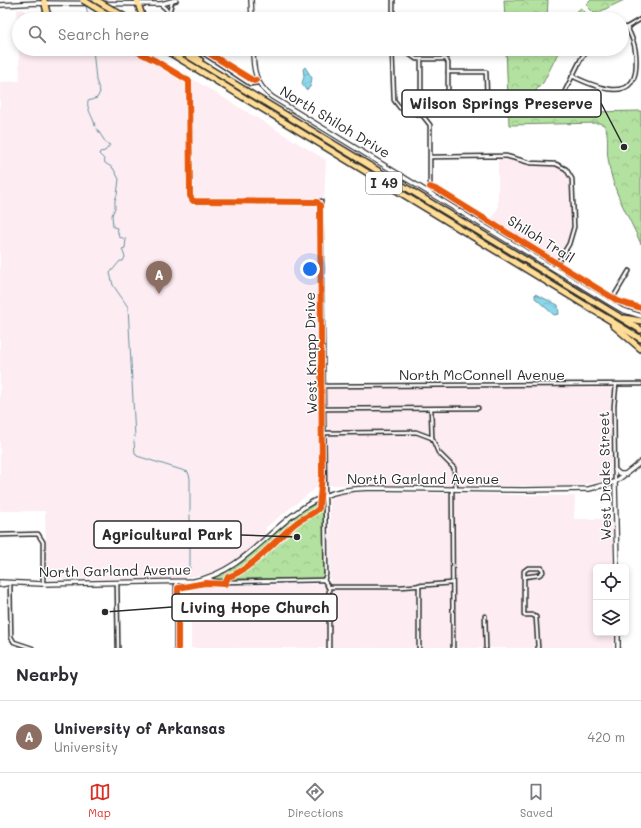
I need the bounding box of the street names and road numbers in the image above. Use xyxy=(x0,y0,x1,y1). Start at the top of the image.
street label: North Shiloh Drive xyxy=(277,81,394,162)
road number: I 49 xyxy=(366,172,402,194)
street label: Shiloh Trail xyxy=(504,210,578,267)
street label: West Knapp Drive xyxy=(300,292,321,414)
street label: North McConnell Avenue xyxy=(399,365,565,384)
street label: West Drake Street xyxy=(594,411,615,541)
street label: North Garland Avenue xyxy=(347,469,499,488)
street label: North Garland Avenue xyxy=(39,560,191,581)

